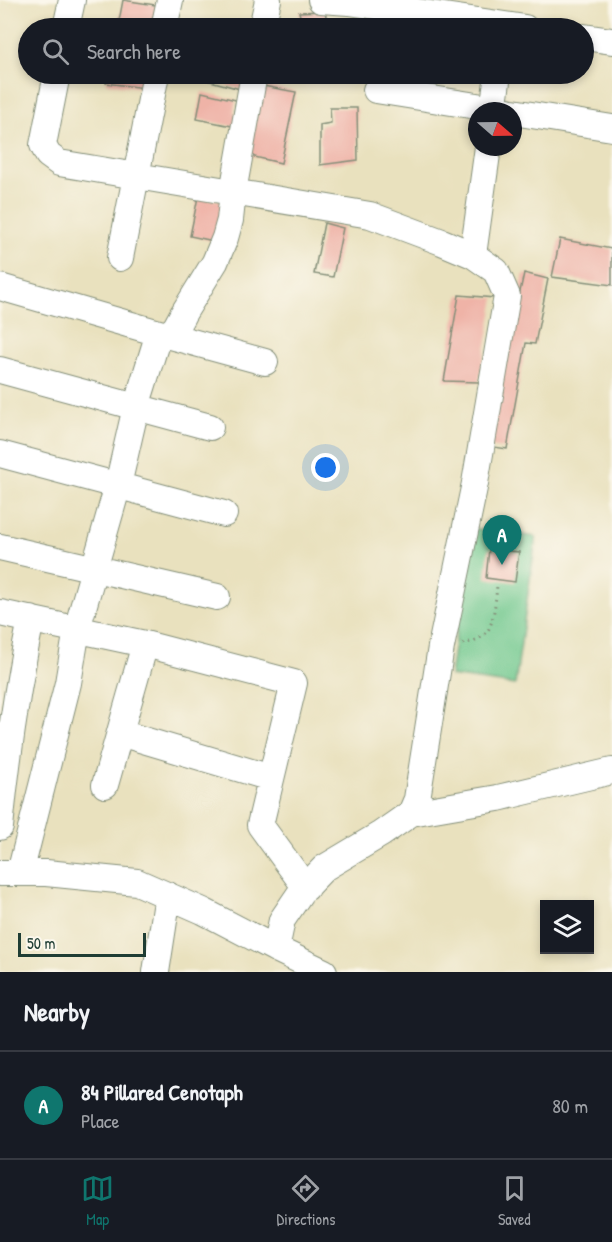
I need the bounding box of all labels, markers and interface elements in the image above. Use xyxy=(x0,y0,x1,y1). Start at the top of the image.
search box xyxy=(18,18,594,84)
icon: search xyxy=(39,35,72,68)
text: Search here xyxy=(87,36,181,66)
north arrow xyxy=(468,102,522,156)
your location xyxy=(311,453,340,482)
pin: A xyxy=(482,516,522,565)
map controls xyxy=(540,900,594,954)
button: layers xyxy=(540,900,594,954)
scale bar xyxy=(18,930,146,958)
text: 50 m xyxy=(27,932,56,954)
text: Nearby xyxy=(24,994,90,1029)
text: 84 Pillared Cenotaph xyxy=(81,1077,243,1107)
text: A xyxy=(39,1092,48,1119)
text: 80 m xyxy=(552,1092,588,1119)
text: Place xyxy=(81,1107,120,1134)
tab: Map xyxy=(81,1172,114,1230)
tab: Directions xyxy=(277,1172,335,1230)
tab: Saved xyxy=(498,1172,531,1230)

